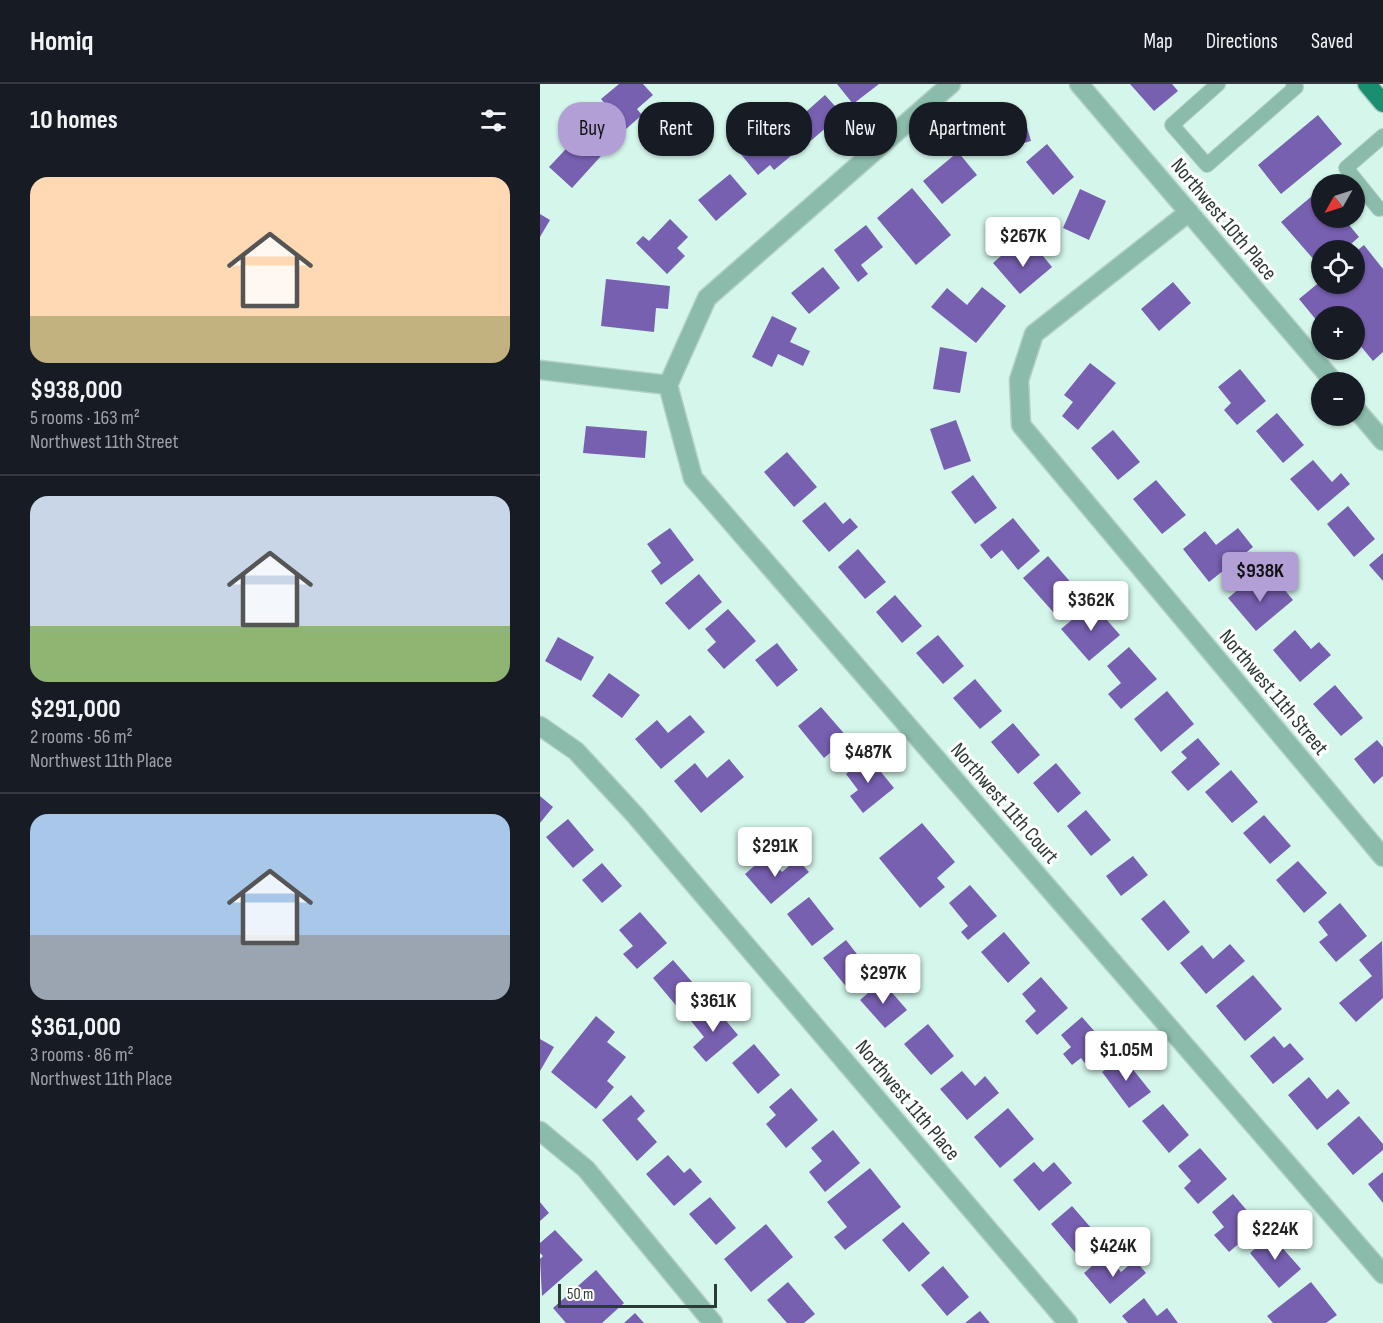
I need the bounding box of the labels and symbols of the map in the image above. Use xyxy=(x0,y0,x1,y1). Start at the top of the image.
street label: Northwest 10th Place xyxy=(1165,153,1282,285)
north arrow xyxy=(1311,174,1365,228)
pin: $267K xyxy=(981,217,1065,268)
pin: $938K xyxy=(1218,552,1302,603)
pin: $362K xyxy=(1049,581,1133,632)
street label: Northwest 11th Street xyxy=(1214,624,1333,760)
pin: $487K xyxy=(826,733,910,784)
street label: Northwest 11th Court xyxy=(945,738,1064,869)
pin: $291K xyxy=(733,827,817,878)
pin: $297K xyxy=(841,954,925,1005)
pin: $361K xyxy=(671,982,755,1033)
pin: $1.05M xyxy=(1077,1031,1175,1082)
street label: Northwest 11th Place xyxy=(850,1035,965,1166)
pin: $224K xyxy=(1233,1210,1317,1261)
pin: $424K xyxy=(1071,1227,1155,1278)
scale bar xyxy=(558,1281,717,1308)

